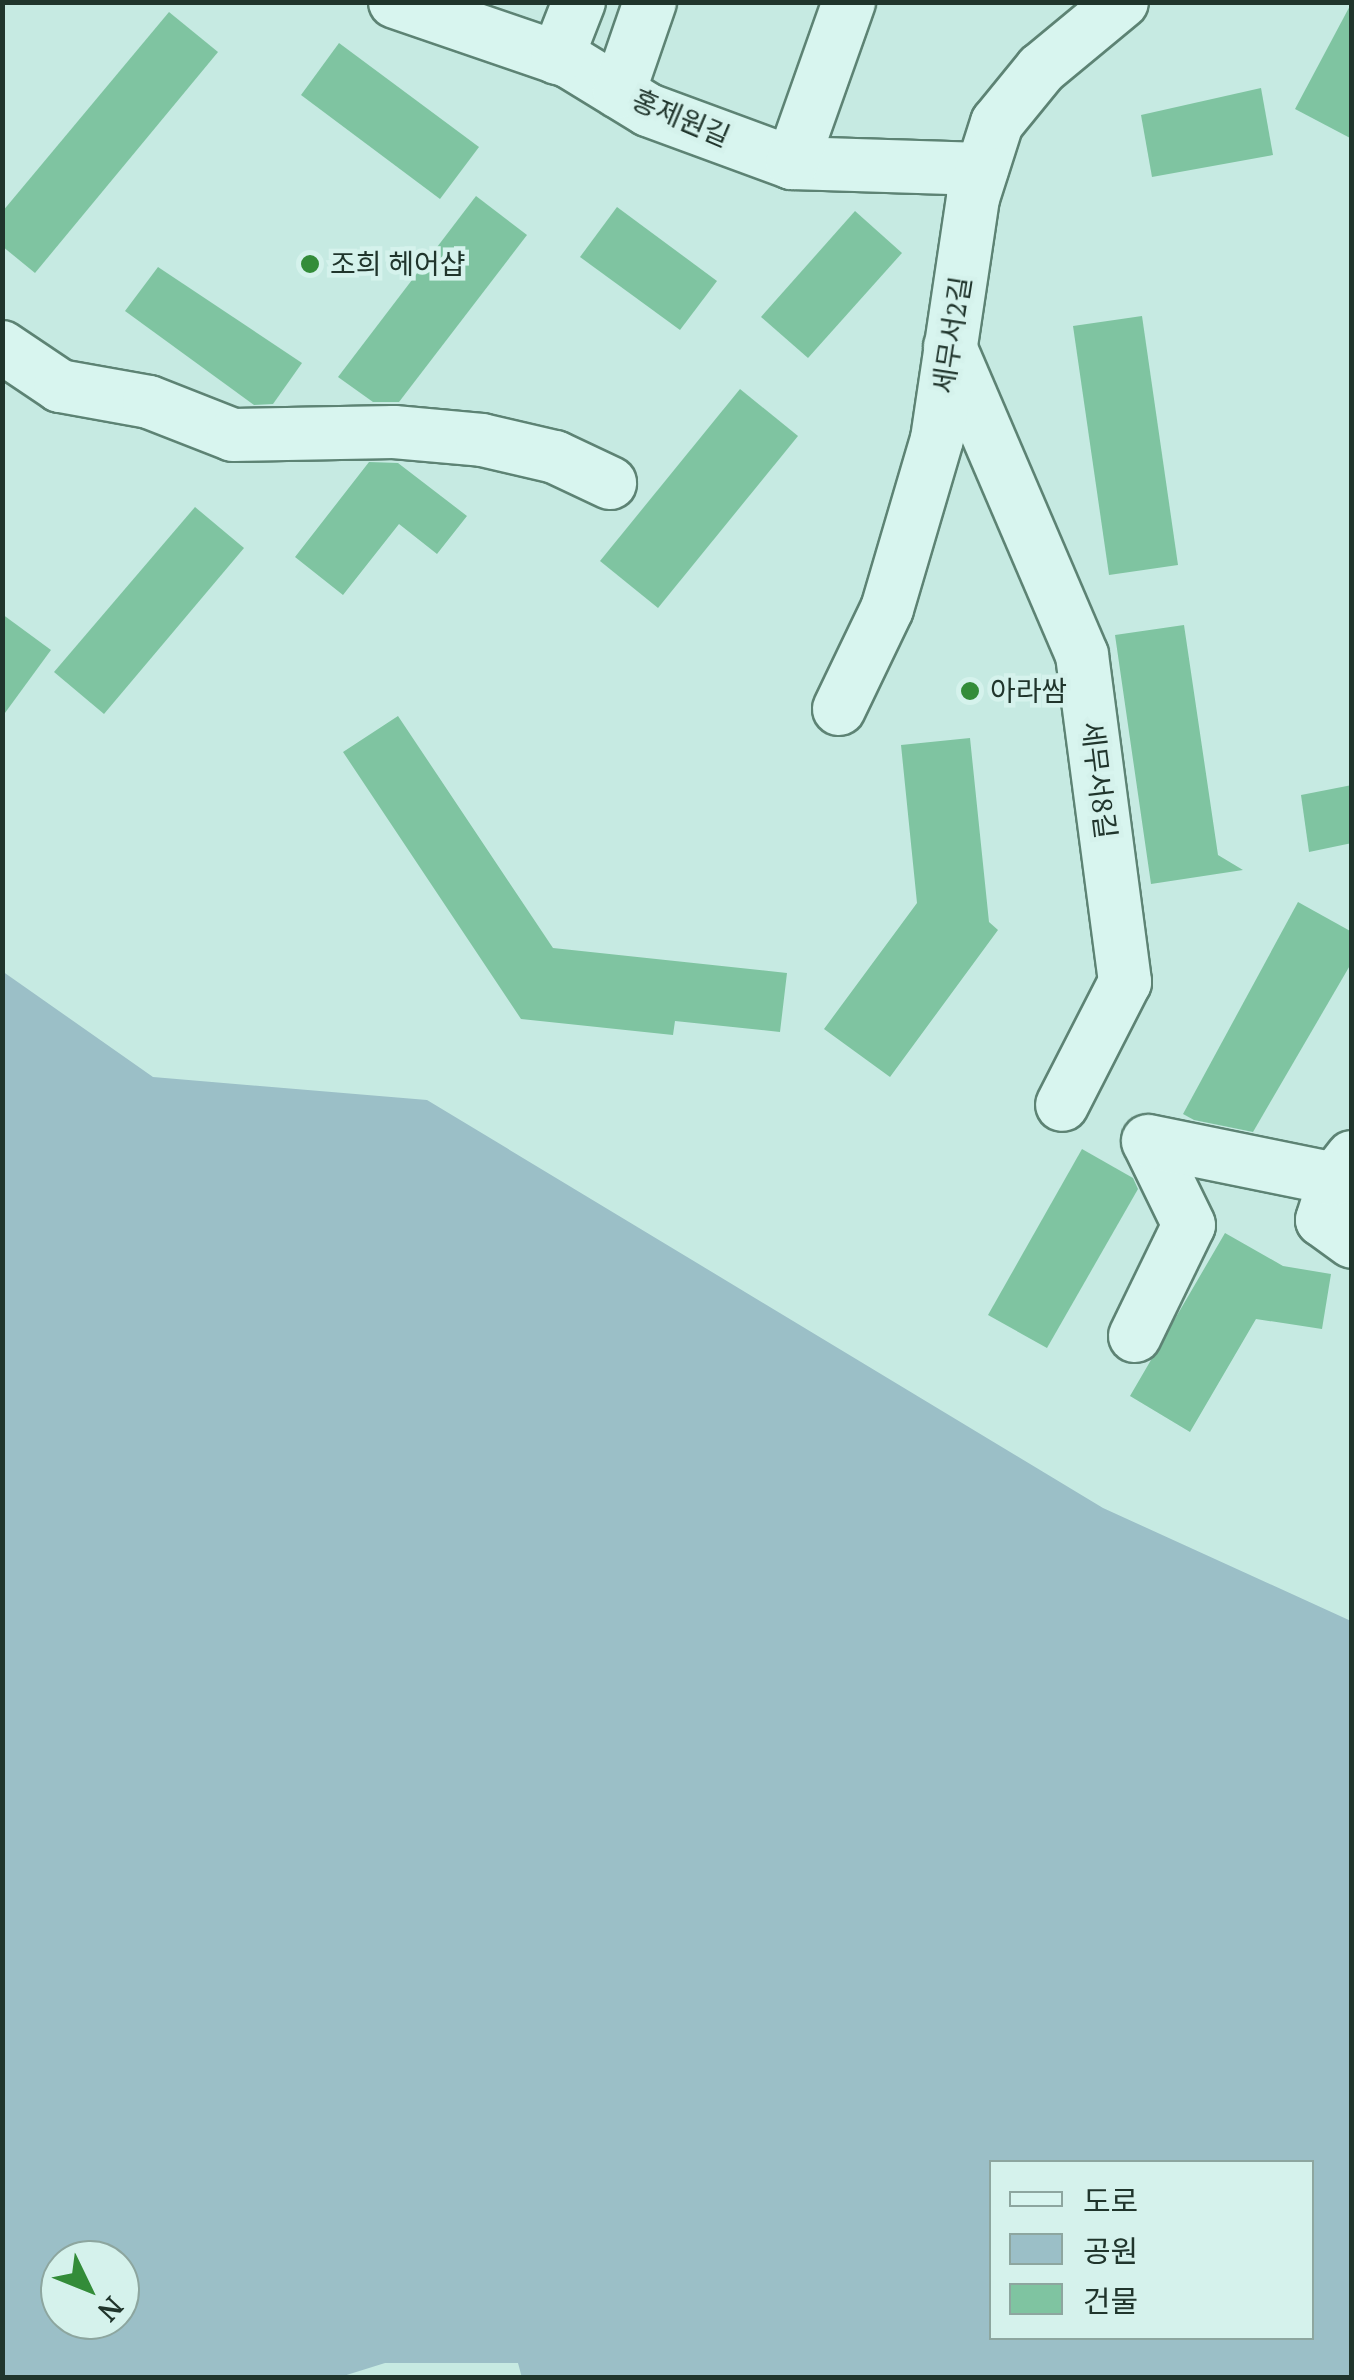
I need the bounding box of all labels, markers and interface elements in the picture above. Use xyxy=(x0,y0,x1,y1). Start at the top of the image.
street label: 홍제원길 xyxy=(627,82,735,154)
place label: 조희 헤어샵 xyxy=(330,247,466,281)
marker: 조희 헤어샵 xyxy=(299,253,321,275)
street label: 세무서2길 xyxy=(926,274,978,396)
place label: 아라쌈 xyxy=(990,674,1067,708)
marker: 아라쌈 xyxy=(959,680,981,702)
street label: 세무서8길 xyxy=(1075,719,1123,841)
legend xyxy=(989,2160,1314,2340)
text: 도로 xyxy=(1083,2181,1138,2221)
text: 공원 xyxy=(1083,2231,1138,2271)
north arrow xyxy=(40,2240,140,2340)
text: 건물 xyxy=(1083,2281,1138,2321)
text: N xyxy=(90,2289,132,2330)

